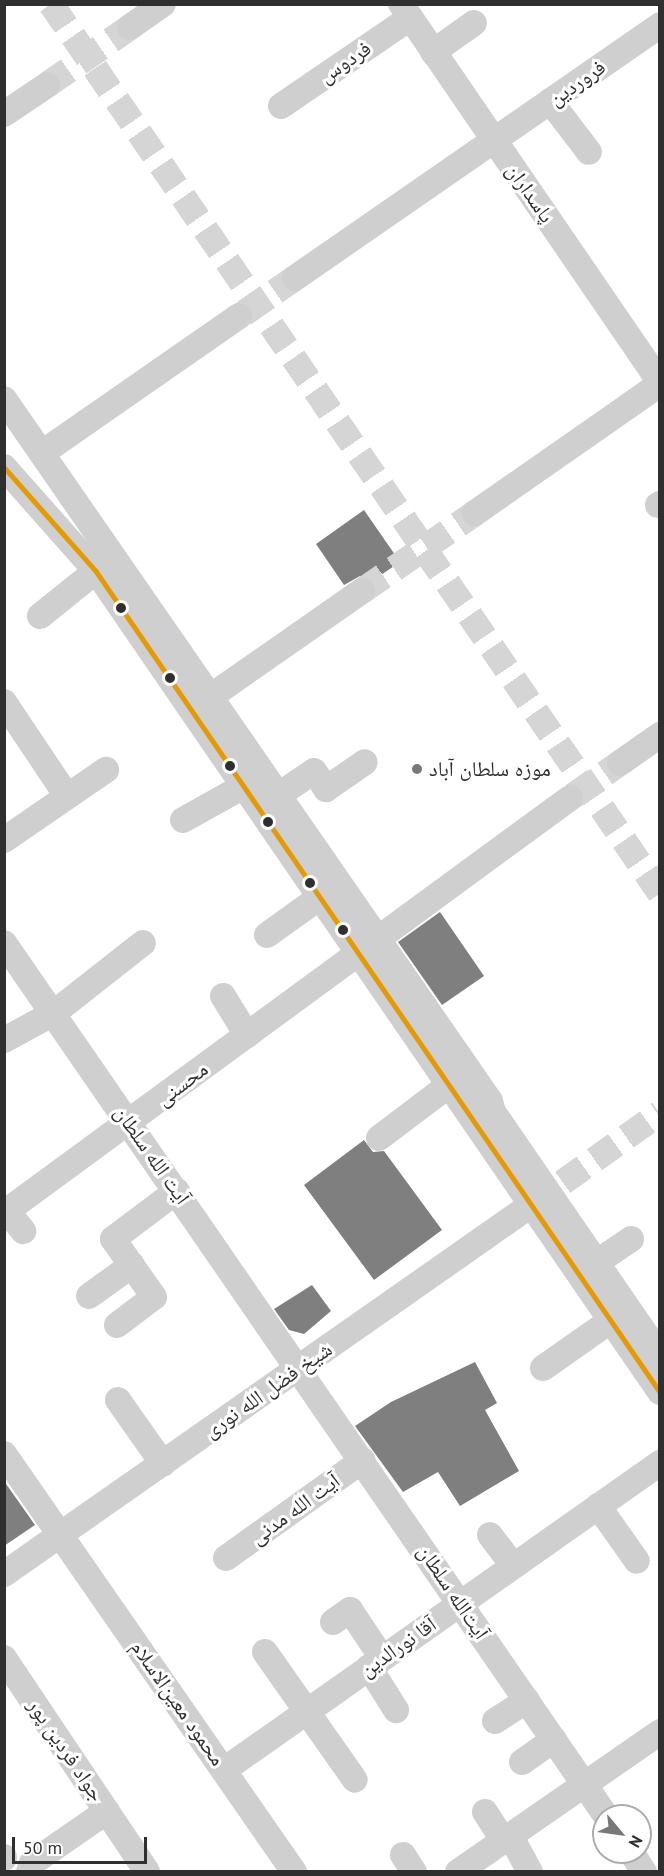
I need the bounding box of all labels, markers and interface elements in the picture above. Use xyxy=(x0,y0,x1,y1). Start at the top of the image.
street label: فردوس xyxy=(314,36,376,88)
street label: فروردین xyxy=(544,54,610,112)
street label: پاسداران xyxy=(501,158,559,228)
unlabelled marker xyxy=(115,602,127,614)
unlabelled marker xyxy=(164,672,176,684)
place label: موزه سلطان آباد xyxy=(429,756,551,782)
unlabelled marker xyxy=(224,760,236,772)
marker: موزه سلطان آباد xyxy=(410,762,424,776)
unlabelled marker xyxy=(262,816,274,828)
unlabelled marker xyxy=(304,877,316,889)
unlabelled marker xyxy=(337,924,349,936)
street label: محسنی xyxy=(151,1056,213,1112)
street label: آیت الله سلطان xyxy=(109,1101,195,1209)
street label: شیخ فضل الله نوری xyxy=(199,1337,337,1443)
street label: آیت الله مدنی xyxy=(245,1468,345,1550)
street label: آیت‌الله سلطان xyxy=(412,1540,494,1644)
street label: آقا نورالدین xyxy=(355,1612,441,1682)
street label: محمود معین‌الاسلام xyxy=(125,1635,231,1771)
street label: جواد فردین پور xyxy=(22,1694,110,1806)
north arrow xyxy=(592,1804,652,1864)
scale bar xyxy=(15,1825,150,1863)
text: N xyxy=(625,1832,647,1851)
text: 50 m xyxy=(23,1836,62,1859)

